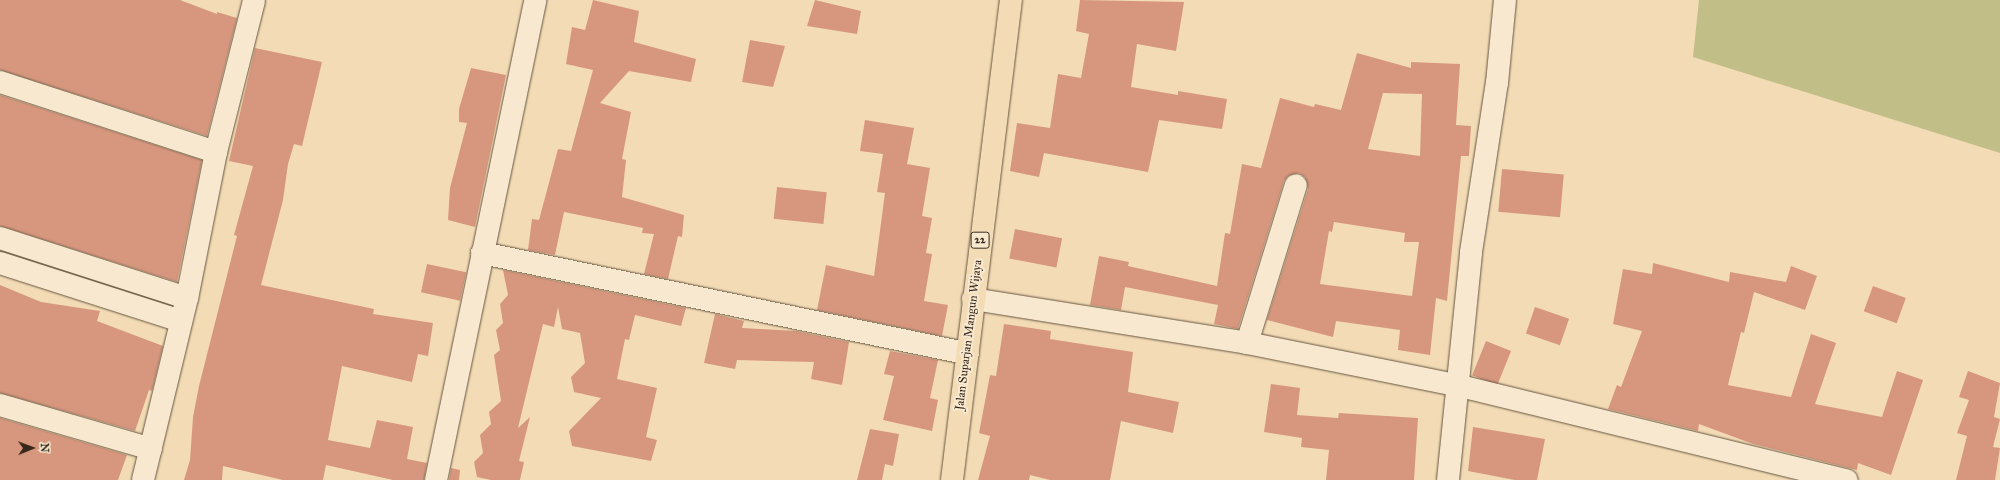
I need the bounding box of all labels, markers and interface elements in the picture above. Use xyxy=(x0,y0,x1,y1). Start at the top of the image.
road number: 22 xyxy=(970,231,990,249)
street label: Jalan Suparjan Mangun Wijaya xyxy=(953,259,985,411)
north arrow xyxy=(12,428,52,468)
text: N xyxy=(38,443,51,453)

